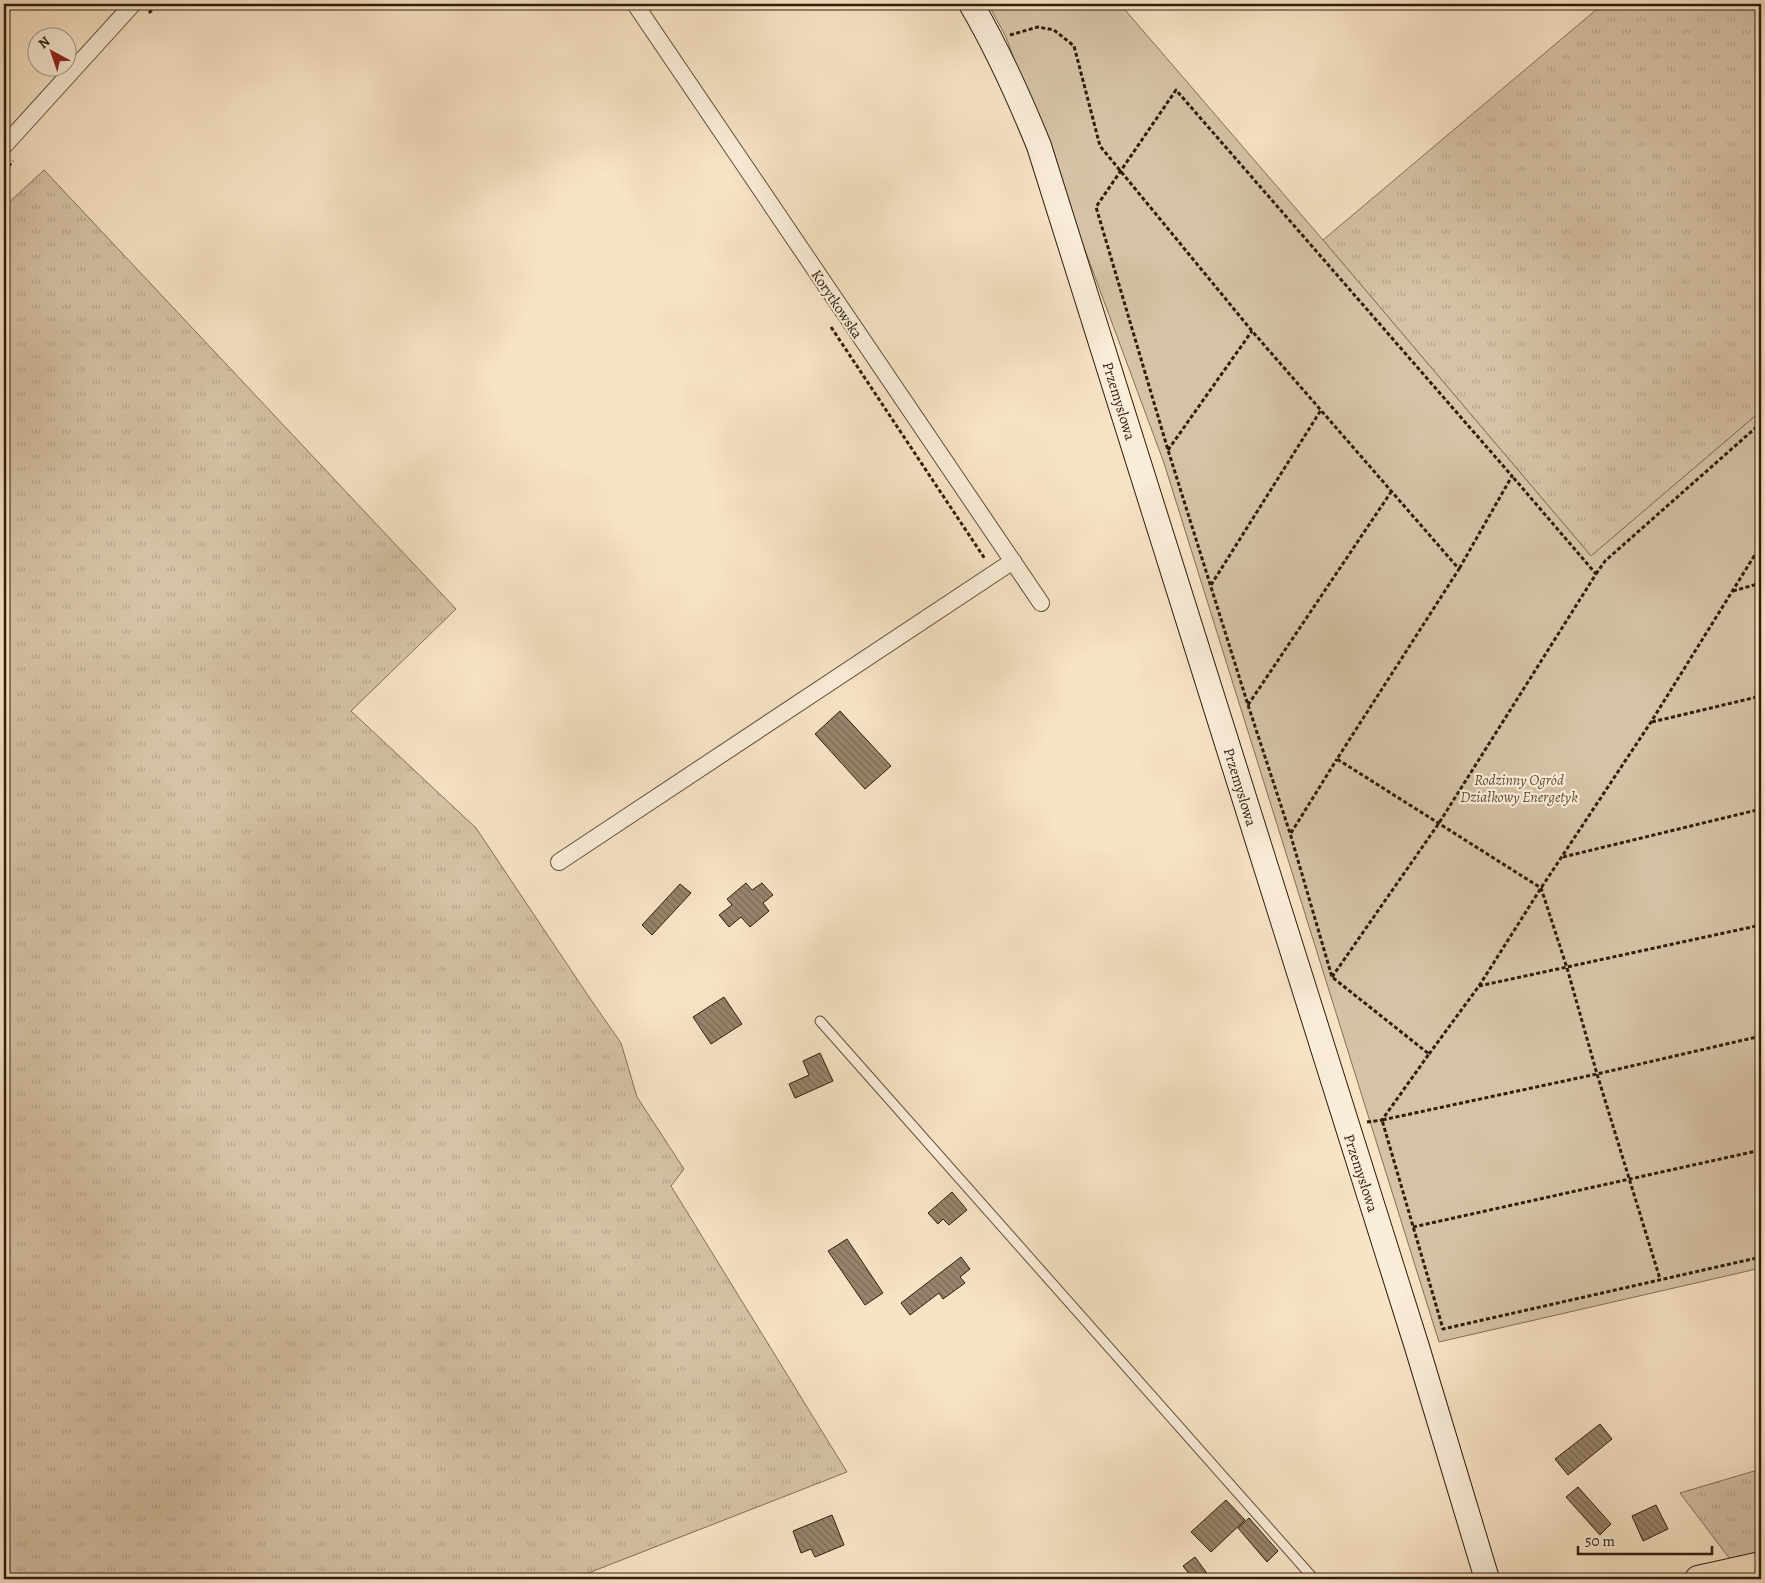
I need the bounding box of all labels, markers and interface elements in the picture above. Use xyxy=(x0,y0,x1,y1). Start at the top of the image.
north arrow xyxy=(28,28,78,78)
text: N xyxy=(34,32,54,53)
street label: Korytkowska xyxy=(807,266,867,342)
street label: Przemysłowa xyxy=(1098,359,1140,443)
street label: Przemysłowa xyxy=(1219,745,1261,829)
park label: Rodzinny Ogród Działkowy Energetyk xyxy=(1460,770,1578,807)
street label: Przemysłowa xyxy=(1339,1131,1383,1215)
scale bar xyxy=(1578,1523,1711,1555)
text: 50 m xyxy=(1585,1531,1615,1551)

